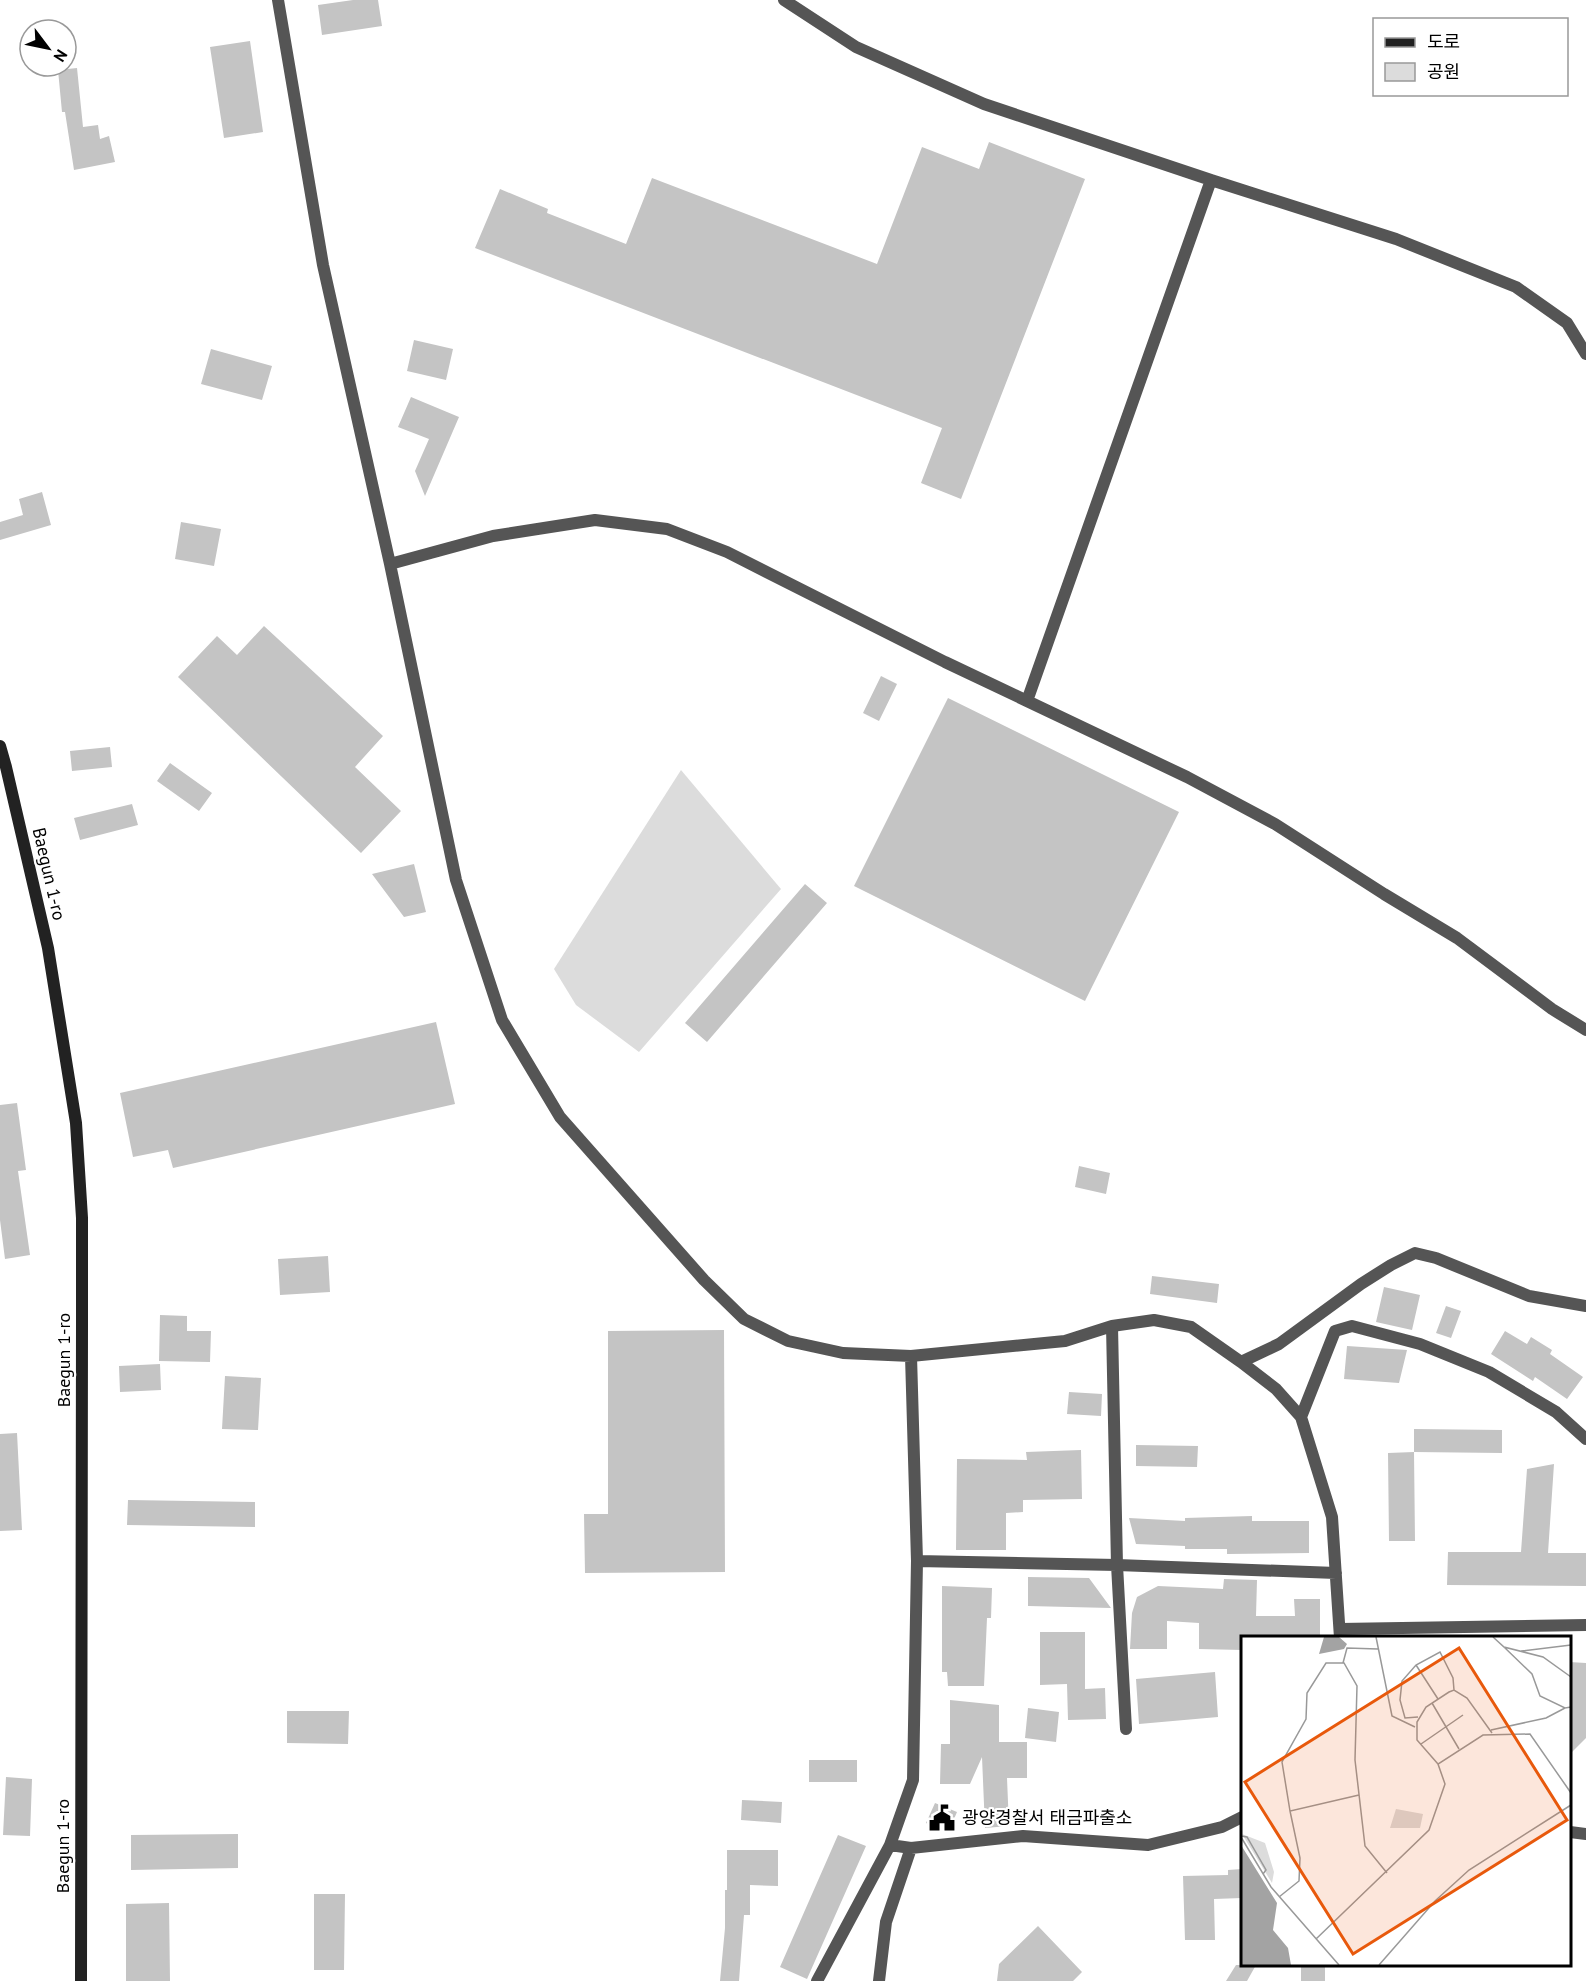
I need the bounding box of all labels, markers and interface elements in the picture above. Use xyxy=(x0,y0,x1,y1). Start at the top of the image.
north arrow xyxy=(18,18,78,78)
legend xyxy=(1373,18,1568,96)
text: 도로 xyxy=(1427,30,1460,53)
text: N xyxy=(49,46,72,66)
text: 공원 xyxy=(1427,60,1460,83)
street label: Baegun 1-ro xyxy=(28,825,71,922)
street label: Baegun 1-ro xyxy=(52,1313,75,1407)
inset map xyxy=(1241,1636,1571,1966)
street label: Baegun 1-ro xyxy=(51,1799,74,1893)
public building icon: 광양경찰서 태금파출소 xyxy=(927,1803,957,1833)
place label: 광양경찰서 태금파출소 xyxy=(962,1806,1132,1829)

